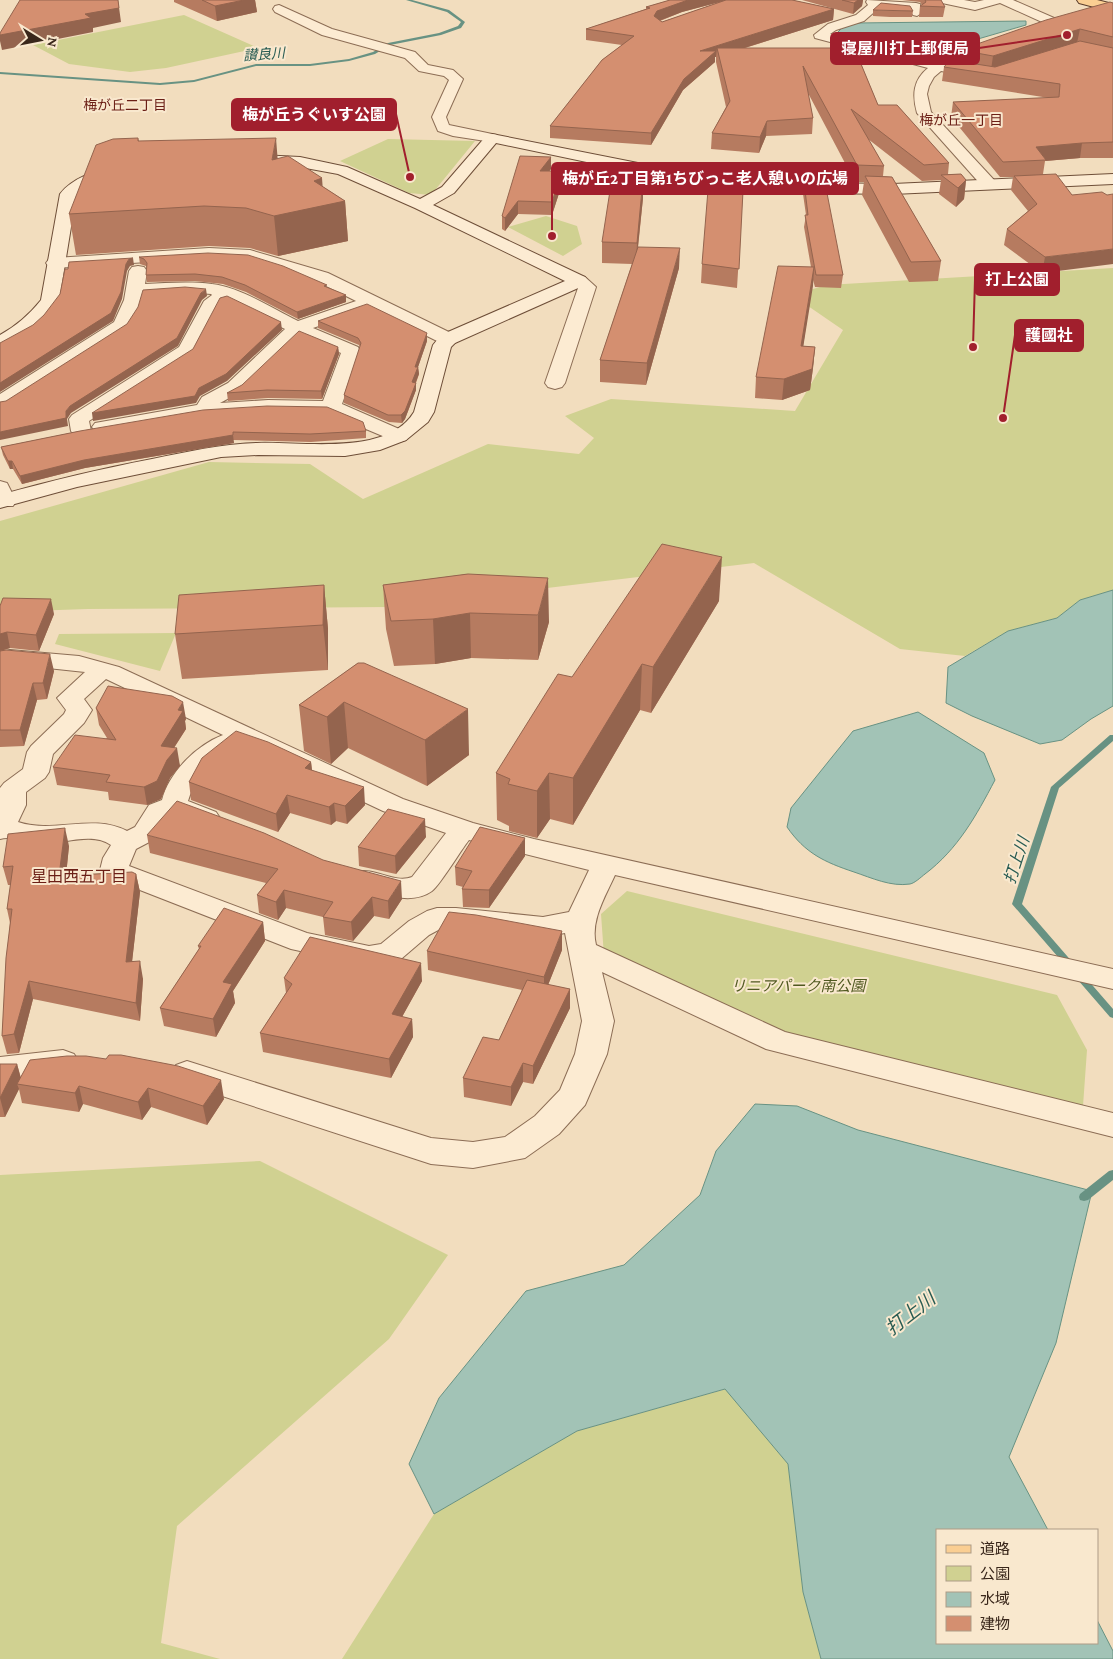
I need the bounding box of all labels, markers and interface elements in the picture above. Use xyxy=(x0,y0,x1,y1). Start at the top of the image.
north arrow xyxy=(15,15,65,65)
callout: 寝屋川打上郵便局 xyxy=(831,33,979,64)
text: N xyxy=(44,36,62,49)
text: 寝屋川打上郵便局 xyxy=(841,40,969,57)
water label: 讃良川 xyxy=(242,44,288,63)
district label: 梅が丘二丁目 xyxy=(83,97,167,113)
callout: 梅が丘うぐいす公園 xyxy=(232,99,396,130)
text: 梅が丘うぐいす公園 xyxy=(242,106,386,123)
district label: 梅が丘一丁目 xyxy=(919,112,1003,128)
callout: 梅が丘2丁目第1ちびっこ老人憩いの広場 xyxy=(552,163,858,194)
text: 梅が丘2丁目第1ちびっこ老人憩いの広場 xyxy=(562,170,848,187)
callout: 打上公園 xyxy=(975,264,1059,295)
text: 打上公園 xyxy=(985,271,1049,288)
callout: 護國社 xyxy=(1015,320,1083,351)
text: 護國社 xyxy=(1025,326,1073,344)
water label: 打上川 xyxy=(1001,833,1033,886)
district label: 星田西五丁目 xyxy=(31,868,127,885)
park label: リニアパーク南公園 xyxy=(731,978,867,994)
water label: 打上川 xyxy=(881,1286,941,1339)
legend xyxy=(936,1529,1098,1644)
text: 道路 xyxy=(980,1541,1010,1557)
text: 公園 xyxy=(980,1566,1010,1582)
text: 水域 xyxy=(980,1591,1010,1607)
text: 建物 xyxy=(980,1616,1010,1632)

